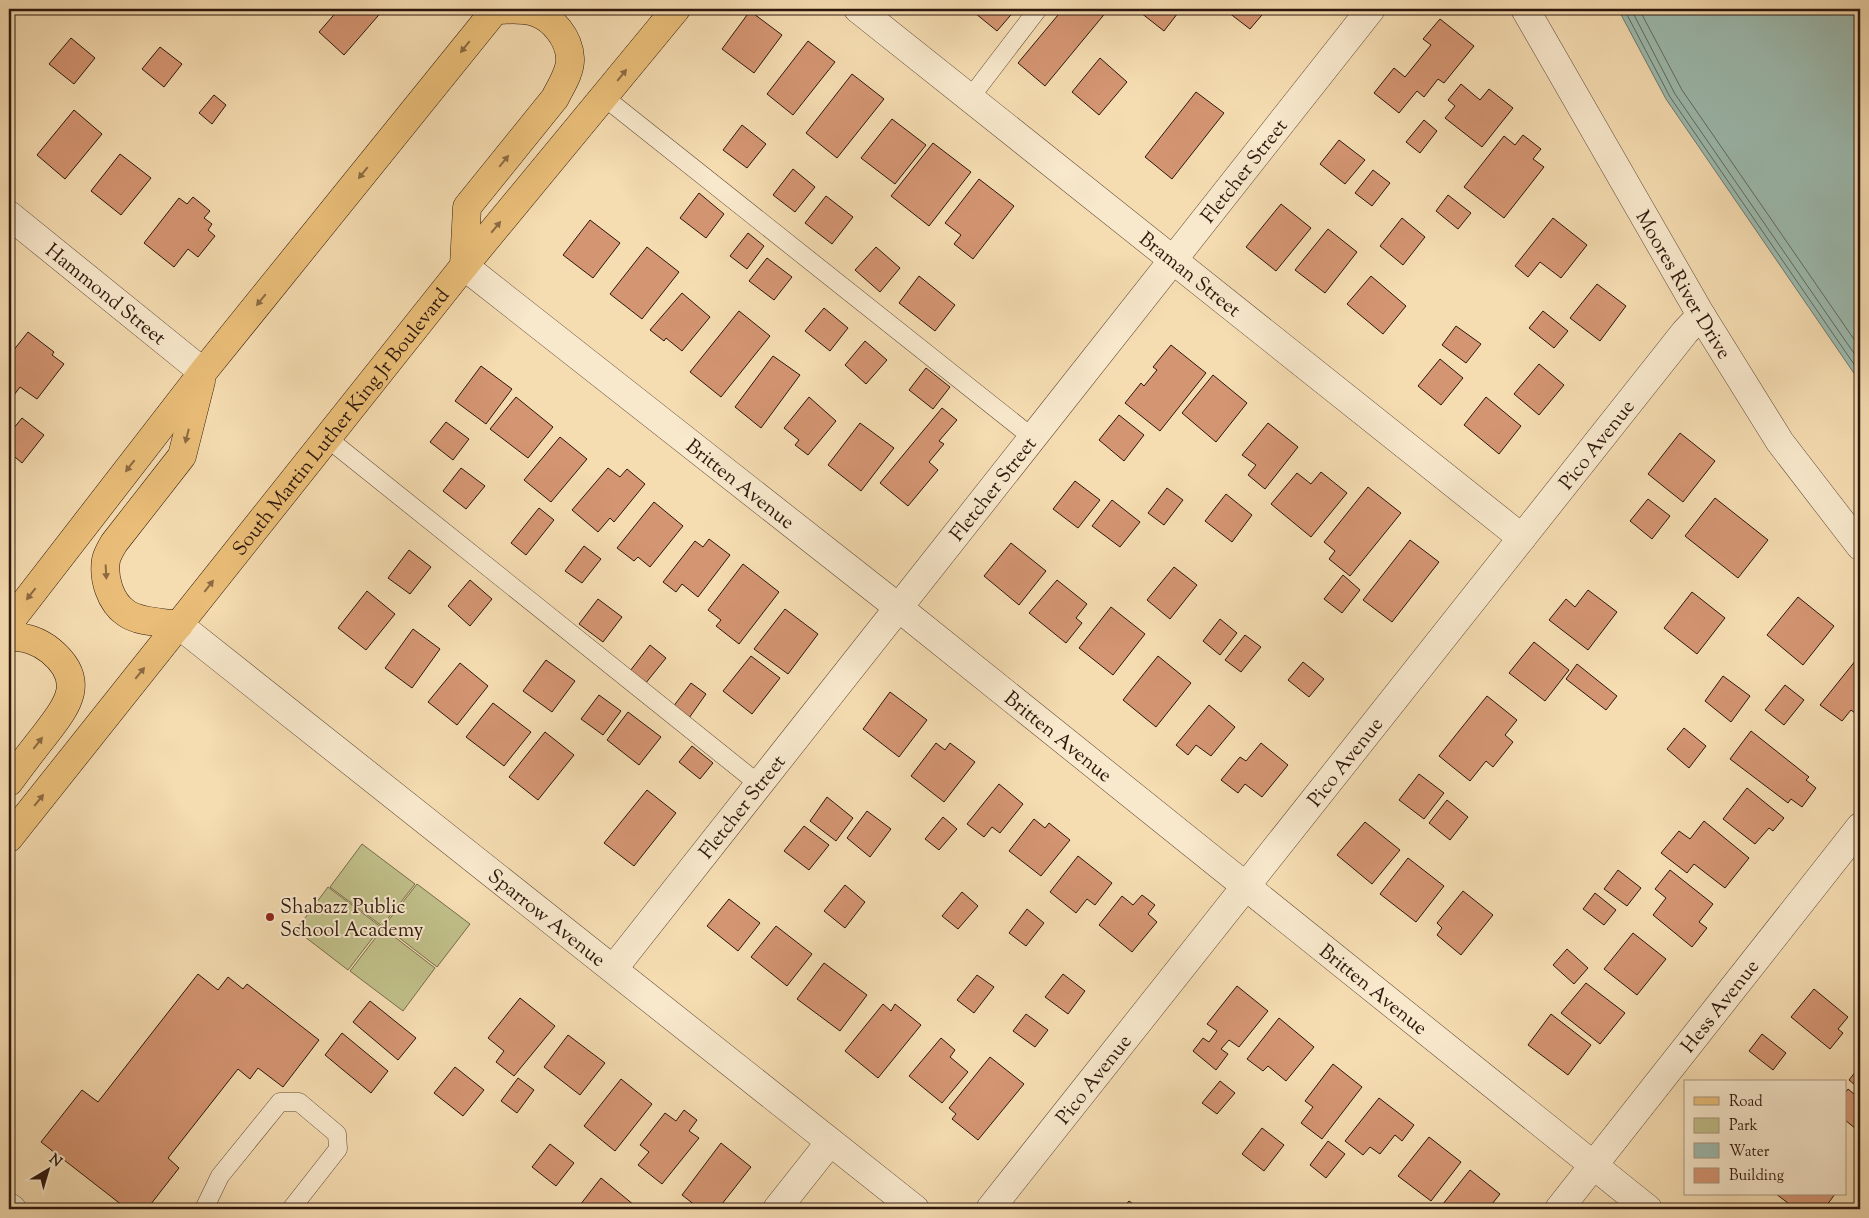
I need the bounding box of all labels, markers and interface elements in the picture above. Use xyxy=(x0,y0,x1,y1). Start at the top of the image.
one-way arrow xyxy=(459,40,470,53)
one-way arrow xyxy=(617,68,628,81)
street label: Fletcher Street xyxy=(1195,114,1296,230)
one-way arrow xyxy=(499,154,510,167)
one-way arrow xyxy=(357,166,368,179)
street label: Moores River Drive xyxy=(1627,206,1737,366)
one-way arrow xyxy=(491,221,502,234)
street label: Braman Street xyxy=(1132,226,1246,326)
street label: Hammond Street xyxy=(38,238,171,353)
street label: South Martin Luther King Jr Boulevard xyxy=(227,283,458,563)
one-way arrow xyxy=(255,293,266,306)
street label: Pico Avenue xyxy=(1553,394,1643,497)
one-way arrow xyxy=(183,429,191,444)
street label: Fletcher Street xyxy=(944,431,1045,548)
street label: Britten Avenue xyxy=(678,433,800,538)
one-way arrow xyxy=(125,459,135,473)
one-way arrow xyxy=(103,565,111,581)
one-way arrow xyxy=(204,580,215,593)
one-way arrow xyxy=(25,588,36,601)
one-way arrow xyxy=(135,667,146,680)
street label: Britten Avenue xyxy=(997,686,1117,791)
street label: Pico Avenue xyxy=(1302,712,1391,814)
one-way arrow xyxy=(33,737,44,750)
street label: Fletcher Street xyxy=(693,749,794,866)
one-way arrow xyxy=(34,794,45,807)
street label: Sparrow Avenue xyxy=(480,863,611,975)
place label: Shabazz Public School Academy xyxy=(280,894,424,946)
marker: Shabazz Public School Academy xyxy=(264,911,276,923)
street label: Britten Avenue xyxy=(1312,938,1433,1043)
street label: Hess Avenue xyxy=(1675,954,1767,1060)
street label: Pico Avenue xyxy=(1050,1029,1140,1132)
legend xyxy=(1684,1080,1846,1196)
text: Road xyxy=(1729,1092,1763,1113)
text: Park xyxy=(1729,1116,1758,1137)
text: Water xyxy=(1729,1142,1770,1163)
north arrow xyxy=(22,1146,72,1196)
text: N xyxy=(44,1150,65,1173)
text: Building xyxy=(1729,1166,1784,1187)

